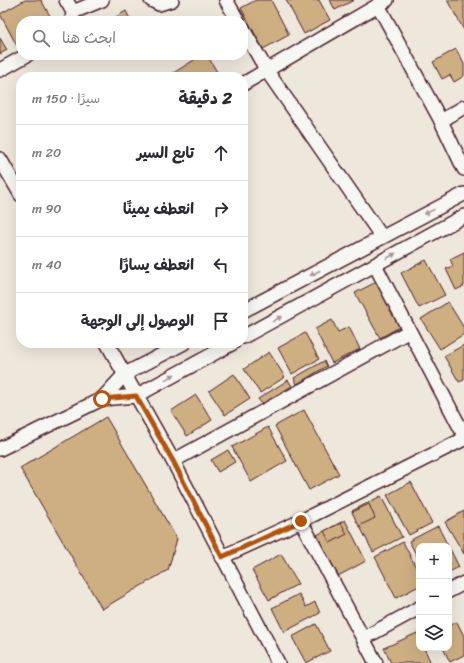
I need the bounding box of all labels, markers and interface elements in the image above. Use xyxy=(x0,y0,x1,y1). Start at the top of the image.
search box xyxy=(16,16,248,60)
text: ابحث هنا xyxy=(62,25,116,51)
icon: search xyxy=(30,27,52,49)
text: 2 دقيقة xyxy=(179,83,232,113)
text: سيرًا · 150 m xyxy=(32,87,100,110)
text: تابع السير xyxy=(137,140,194,166)
text: 20 m xyxy=(32,141,61,164)
icon: ahead xyxy=(210,142,232,164)
text: انعطف يمينًا xyxy=(123,196,194,222)
text: 90 m xyxy=(32,197,62,220)
icon: right xyxy=(210,198,232,220)
one-way arrow xyxy=(424,209,435,215)
text: انعطف يسارًا xyxy=(119,252,194,278)
text: 40 m xyxy=(32,253,62,276)
one-way arrow xyxy=(385,253,397,260)
icon: left xyxy=(210,254,232,276)
one-way arrow xyxy=(309,270,320,276)
text: الوصول إلى الوجهة xyxy=(81,308,194,334)
icon: arrive xyxy=(210,310,232,332)
one-way arrow xyxy=(271,315,283,322)
one-way arrow xyxy=(164,374,176,380)
route start xyxy=(93,390,111,408)
route end xyxy=(292,512,310,530)
map controls xyxy=(416,543,452,651)
button: + xyxy=(416,543,452,579)
button: − xyxy=(416,579,452,615)
button: layers xyxy=(416,615,452,651)

